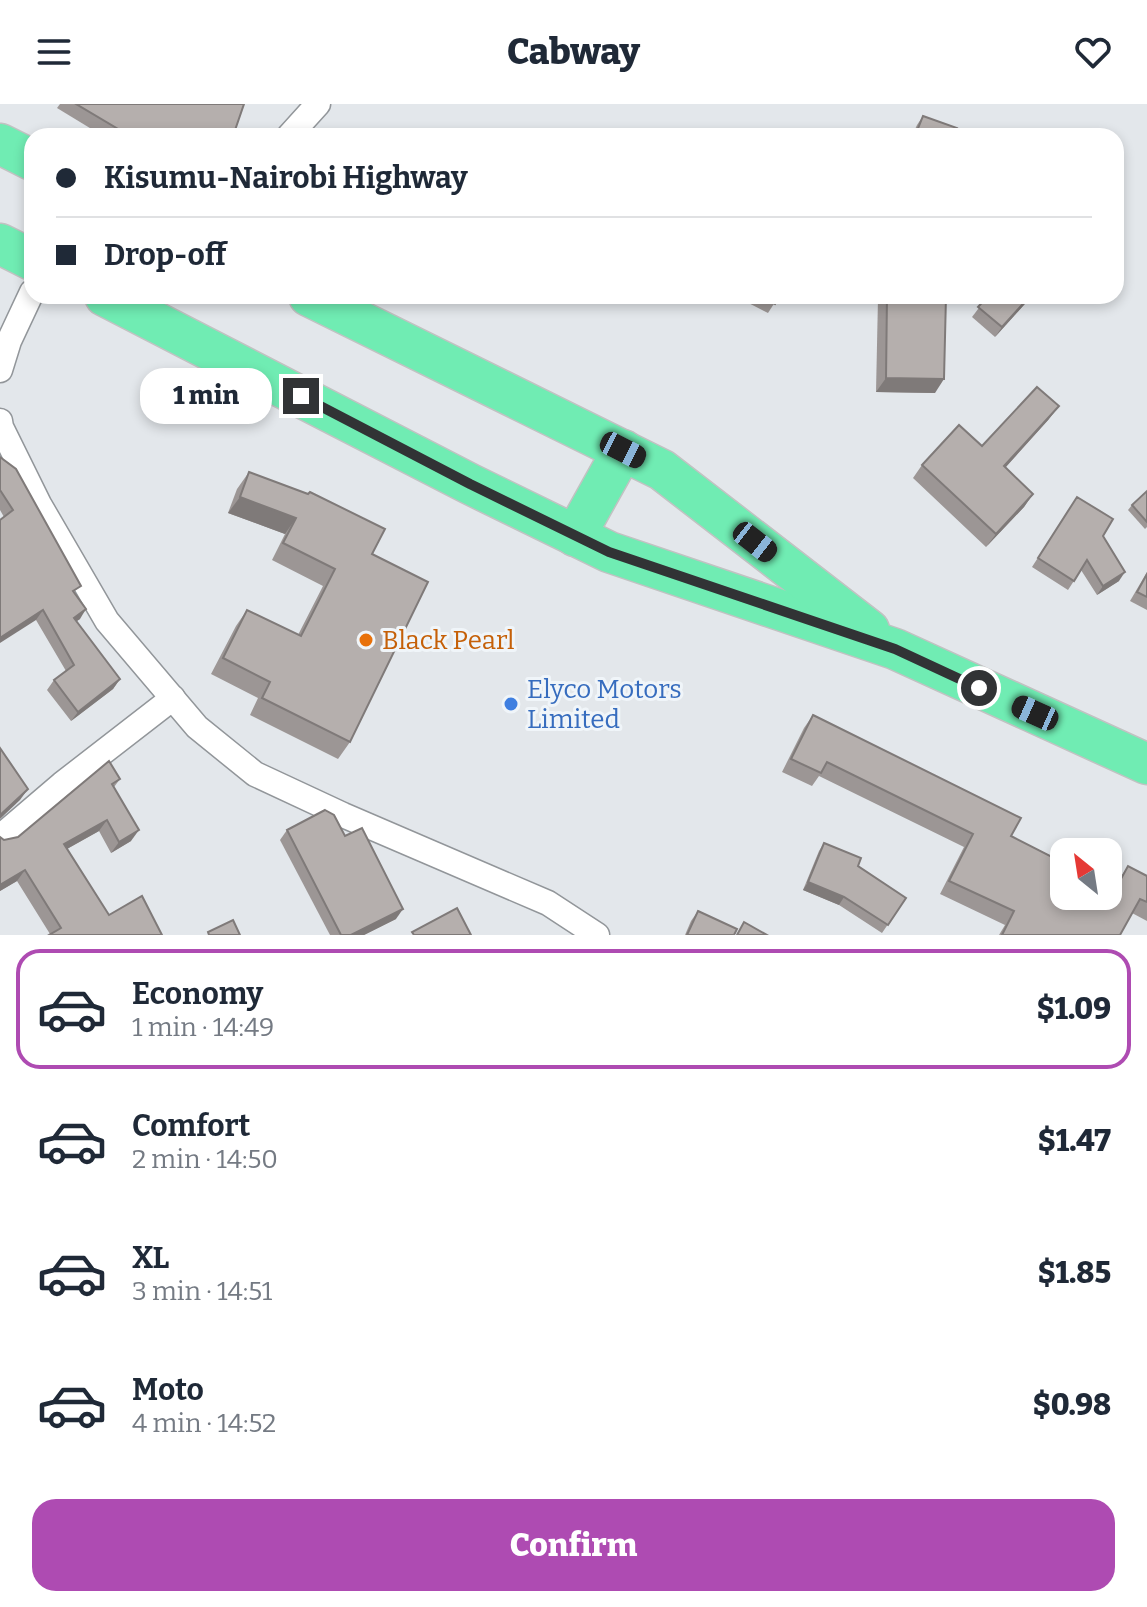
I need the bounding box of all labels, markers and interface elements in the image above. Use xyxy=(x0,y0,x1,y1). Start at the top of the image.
icon: menu xyxy=(32,30,76,74)
text: Cabway xyxy=(507,30,640,74)
icon: heart xyxy=(1071,30,1115,74)
text: Kisumu-Nairobi Highway xyxy=(104,160,468,196)
text: Drop-off xyxy=(104,237,226,273)
callout: 1 min xyxy=(141,368,273,424)
route end xyxy=(283,378,319,414)
text: 1 min xyxy=(173,380,239,411)
car xyxy=(596,428,650,472)
car xyxy=(729,518,781,566)
place label: Black Pearl xyxy=(382,625,515,656)
marker: Black Pearl xyxy=(357,631,375,649)
route start xyxy=(961,670,997,706)
place label: Elyco Motors Limited xyxy=(527,674,682,735)
car xyxy=(1008,692,1062,734)
marker: Elyco Motors Limited xyxy=(502,695,520,713)
north arrow xyxy=(1050,838,1122,910)
map controls xyxy=(1050,838,1122,910)
icon: car xyxy=(36,973,108,1045)
text: Economy xyxy=(132,976,263,1012)
text: $1.09 xyxy=(1037,991,1111,1027)
text: 1 min · 14:49 xyxy=(132,1012,274,1043)
icon: car xyxy=(36,1105,108,1177)
text: Comfort xyxy=(132,1108,250,1144)
text: $1.47 xyxy=(1038,1123,1111,1159)
text: 2 min · 14:50 xyxy=(132,1144,278,1175)
icon: car xyxy=(36,1237,108,1309)
text: XL xyxy=(132,1240,169,1276)
text: $1.85 xyxy=(1038,1255,1111,1291)
text: 3 min · 14:51 xyxy=(132,1276,272,1307)
icon: car xyxy=(36,1369,108,1441)
text: Moto xyxy=(132,1372,204,1408)
text: $0.98 xyxy=(1033,1387,1111,1423)
text: 4 min · 14:52 xyxy=(132,1408,276,1439)
button: Confirm xyxy=(32,1499,1115,1591)

